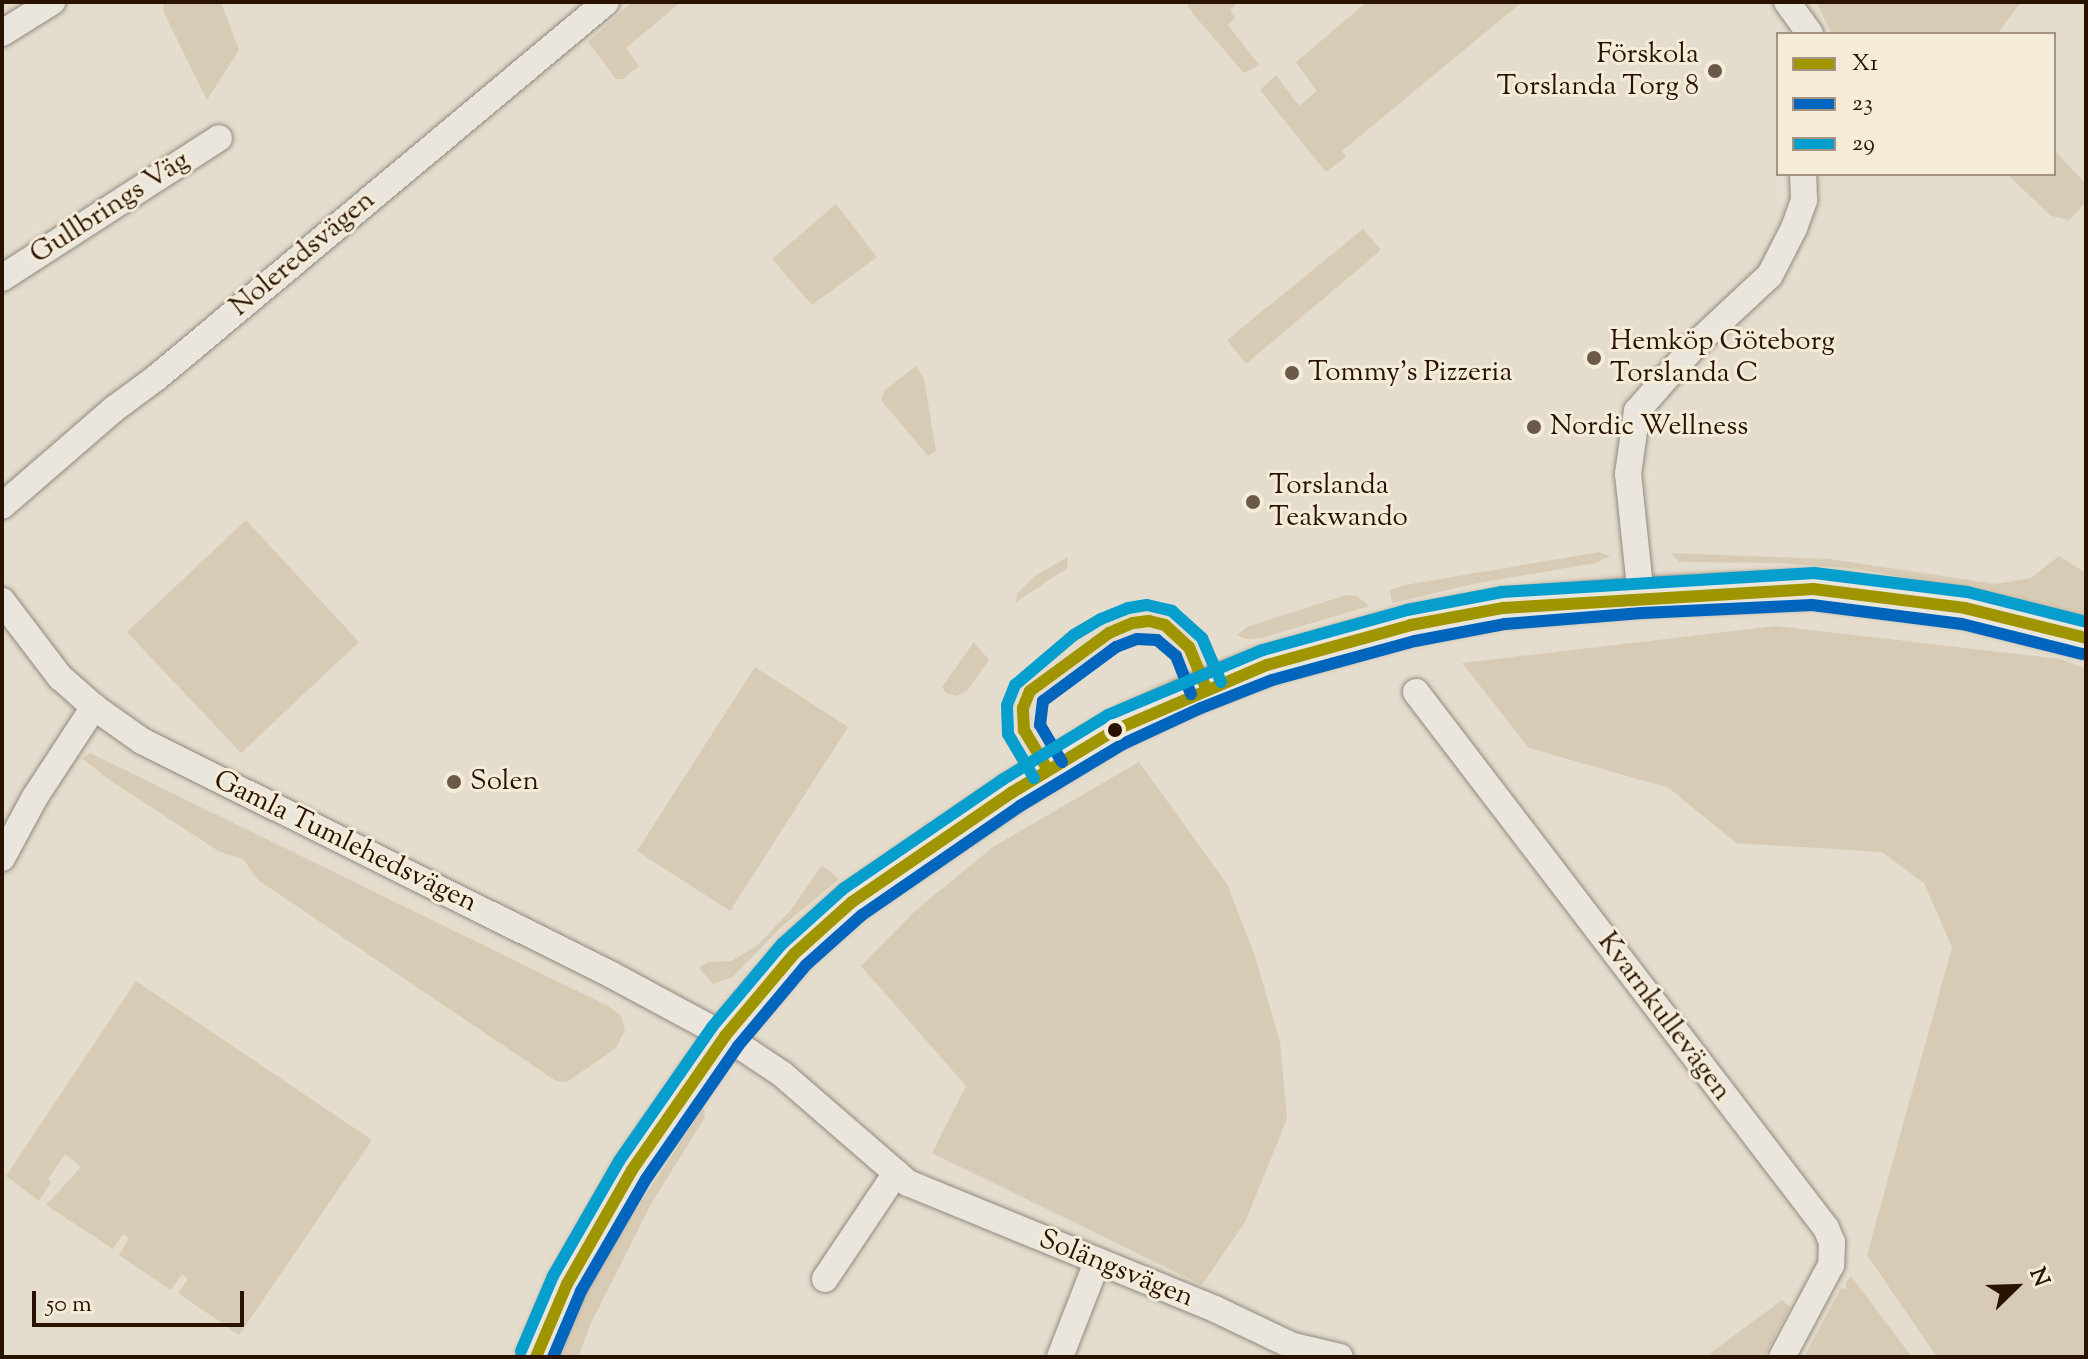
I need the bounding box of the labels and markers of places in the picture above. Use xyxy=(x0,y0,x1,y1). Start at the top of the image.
place label: Förskola Torslanda Torg 8 xyxy=(1497,38,1699,104)
marker: Förskola Torslanda Torg 8 xyxy=(1706,62,1724,80)
place label: Hemköp Göteborg Torslanda C xyxy=(1610,325,1835,391)
marker: Hemköp Göteborg Torslanda C xyxy=(1585,349,1603,367)
place label: Tommy's Pizzeria xyxy=(1308,356,1512,390)
marker: Tommy's Pizzeria xyxy=(1283,364,1301,382)
place label: Nordic Wellness xyxy=(1550,410,1748,444)
marker: Nordic Wellness xyxy=(1525,418,1543,436)
place label: Torslanda Teakwando xyxy=(1269,469,1408,535)
marker: Torslanda Teakwando xyxy=(1244,493,1262,511)
unlabelled marker xyxy=(1107,722,1123,738)
place label: Solen xyxy=(470,765,539,799)
marker: Solen xyxy=(445,773,463,791)

